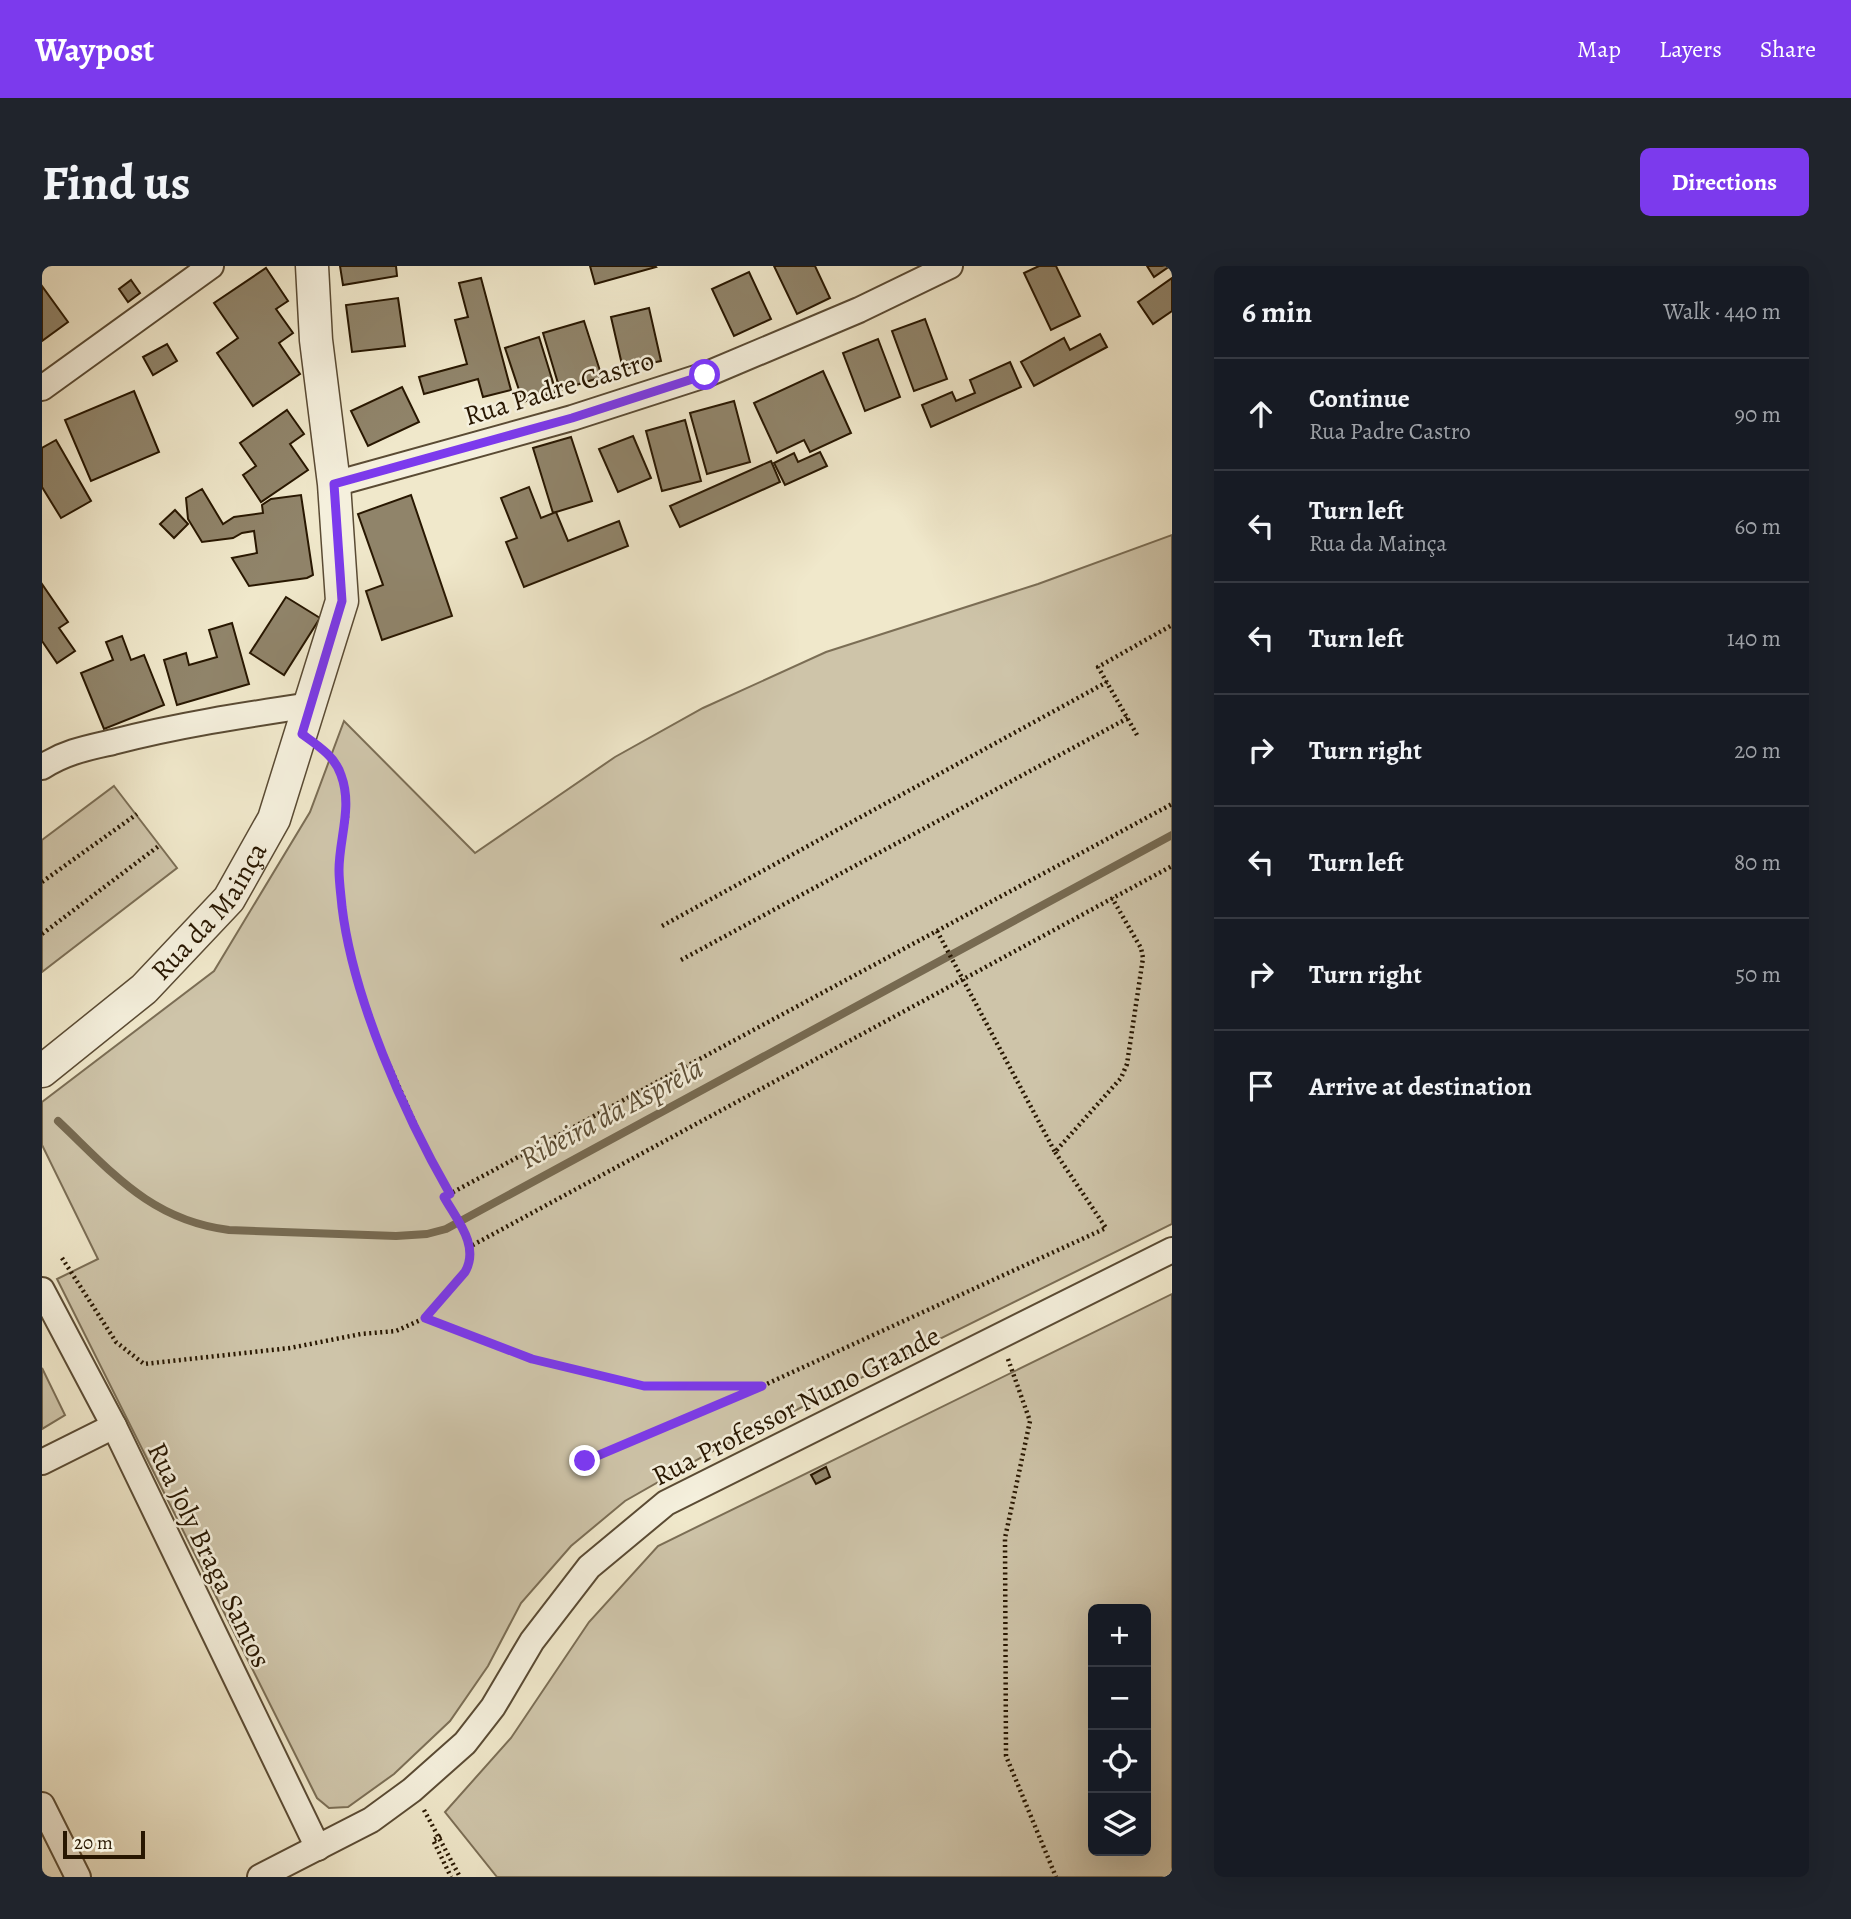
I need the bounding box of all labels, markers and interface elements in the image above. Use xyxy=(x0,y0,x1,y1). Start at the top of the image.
text: Waypost xyxy=(35,27,154,72)
text: Map xyxy=(1577,33,1621,65)
text: Layers xyxy=(1659,33,1722,65)
text: Share xyxy=(1760,33,1816,65)
button: Directions xyxy=(1640,148,1809,216)
text: Find us xyxy=(42,149,190,216)
text: 6 min xyxy=(1242,292,1312,332)
text: Walk · 440 m xyxy=(1663,296,1781,327)
street label: Rua Padre Castro xyxy=(459,341,659,435)
route start xyxy=(689,359,720,390)
text: Continue xyxy=(1309,381,1410,416)
icon: ahead xyxy=(1242,395,1280,433)
text: 90 m xyxy=(1735,399,1781,430)
text: Rua Padre Castro xyxy=(1309,416,1471,447)
text: Turn left xyxy=(1309,493,1404,528)
icon: left xyxy=(1242,507,1280,545)
text: 60 m xyxy=(1734,511,1781,542)
text: Rua da Mainça xyxy=(1309,528,1447,559)
icon: left xyxy=(1242,619,1280,657)
text: Turn left xyxy=(1309,621,1404,656)
text: 140 m xyxy=(1727,623,1781,654)
icon: right xyxy=(1242,731,1280,769)
text: Turn right xyxy=(1309,733,1422,768)
text: 20 m xyxy=(1734,735,1781,766)
street label: Rua da Mainça xyxy=(143,835,276,989)
icon: left xyxy=(1242,843,1280,881)
text: Turn left xyxy=(1309,845,1404,880)
text: 80 m xyxy=(1734,847,1781,878)
icon: right xyxy=(1242,955,1280,993)
text: Turn right xyxy=(1309,957,1422,992)
text: 50 m xyxy=(1735,959,1781,990)
water label: Ribeira da Asprela xyxy=(512,1048,710,1178)
icon: arrive xyxy=(1242,1067,1280,1105)
text: Arrive at destination xyxy=(1309,1069,1532,1104)
street label: Rua Professor Nuno Grande xyxy=(646,1317,946,1495)
street label: Rua Joly Braga Santos xyxy=(138,1436,280,1674)
route end xyxy=(569,1445,600,1476)
map controls xyxy=(1088,1604,1151,1856)
button: + xyxy=(1088,1604,1151,1667)
button: − xyxy=(1088,1667,1151,1730)
button: locate xyxy=(1088,1730,1151,1793)
button: layers xyxy=(1088,1793,1151,1856)
scale bar xyxy=(63,1828,145,1860)
text: 20 m xyxy=(74,1830,113,1856)

